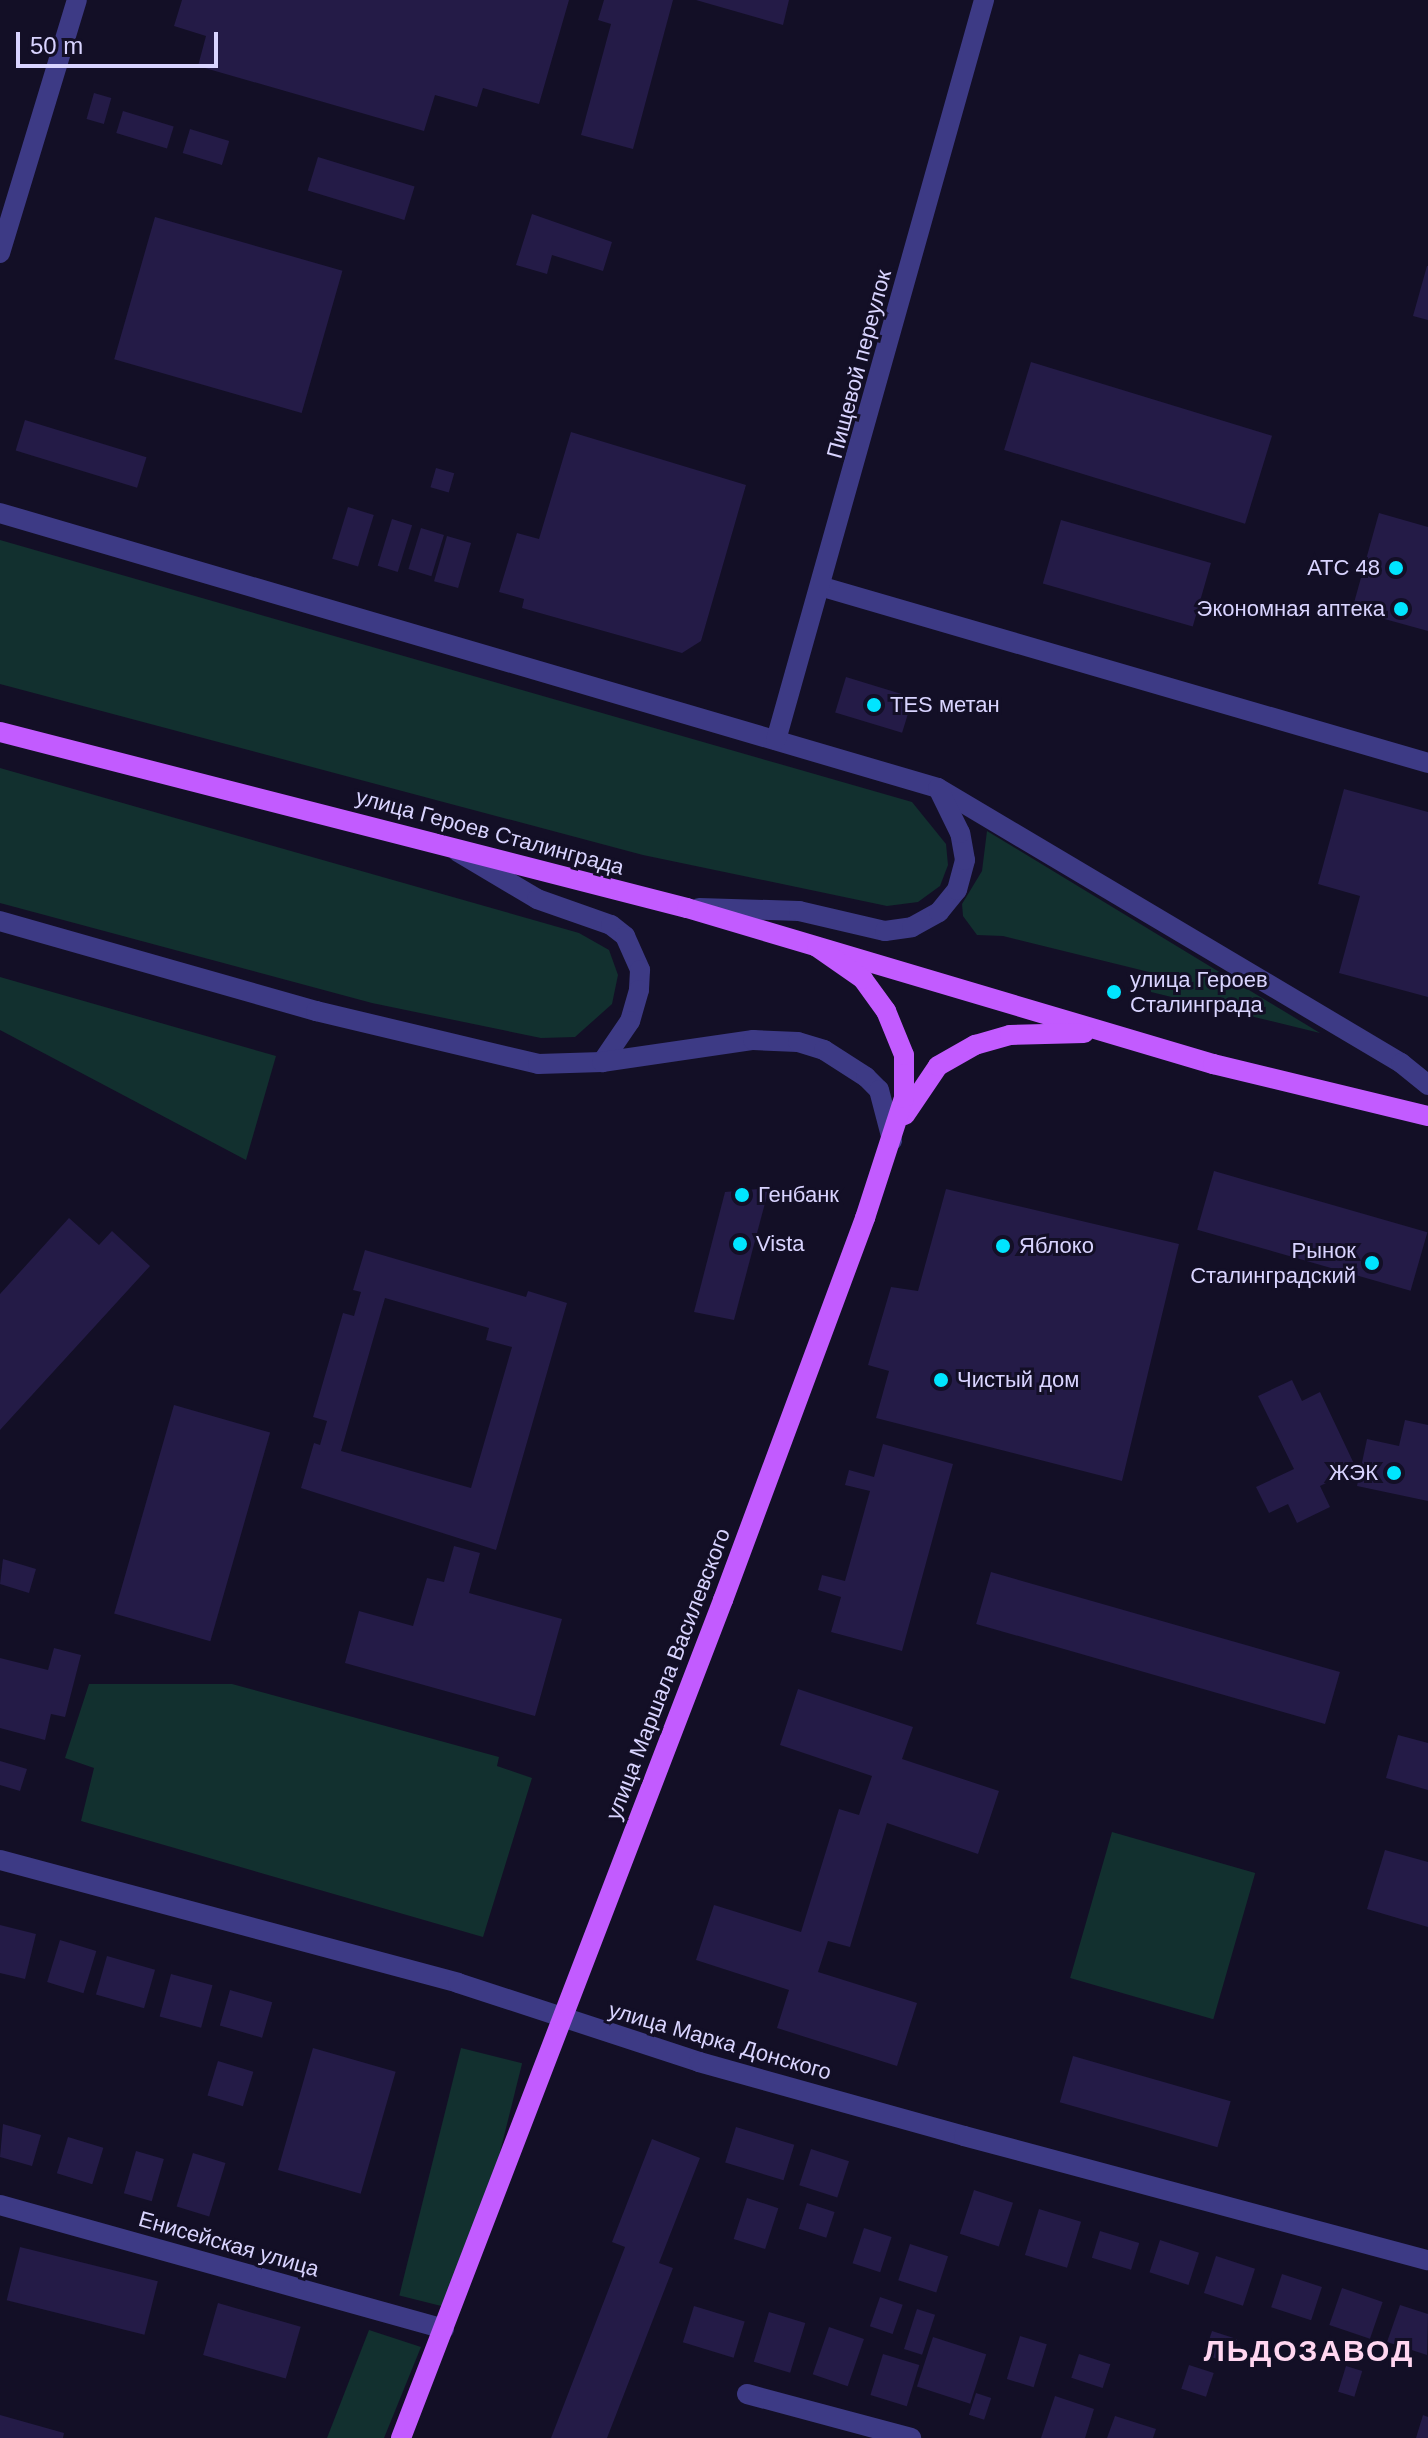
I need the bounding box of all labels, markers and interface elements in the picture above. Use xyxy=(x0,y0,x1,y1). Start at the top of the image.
scale bar xyxy=(20,16,222,66)
text: 50 m xyxy=(30,32,83,59)
street label: Пищевой переулок xyxy=(821,267,897,461)
place label: АТС 48 xyxy=(1307,555,1380,581)
marker: АТС 48 xyxy=(1387,559,1405,577)
place label: Экономная аптека xyxy=(1197,596,1385,622)
marker: Экономная аптека xyxy=(1392,600,1410,618)
place label: TES метан xyxy=(890,692,1000,718)
marker: TES метан xyxy=(865,696,883,714)
street label: улица Героев Сталинграда xyxy=(353,783,627,881)
place label: улица Героев Сталинграда xyxy=(1130,966,1268,1018)
marker: улица Героев Сталинграда xyxy=(1105,983,1123,1001)
place label: Генбанк xyxy=(758,1182,839,1208)
marker: Генбанк xyxy=(733,1186,751,1204)
place label: Vista xyxy=(756,1231,805,1257)
place label: Яблоко xyxy=(1019,1233,1094,1259)
marker: Vista xyxy=(731,1235,749,1253)
marker: Яблоко xyxy=(994,1237,1012,1255)
place label: Рынок Сталинградский xyxy=(1190,1237,1356,1288)
marker: Рынок Сталинградский xyxy=(1363,1254,1381,1272)
place label: Чистый дом xyxy=(957,1367,1079,1393)
marker: Чистый дом xyxy=(932,1371,950,1389)
place label: ЖЭК xyxy=(1329,1460,1378,1486)
marker: ЖЭК xyxy=(1385,1464,1403,1482)
street label: улица Маршала Василевского xyxy=(600,1524,736,1824)
street label: улица Марка Донского xyxy=(606,1997,834,2085)
street label: Енисейская улица xyxy=(136,2206,322,2282)
district label: ЛЬДОЗАВОД xyxy=(1204,2333,1414,2369)

